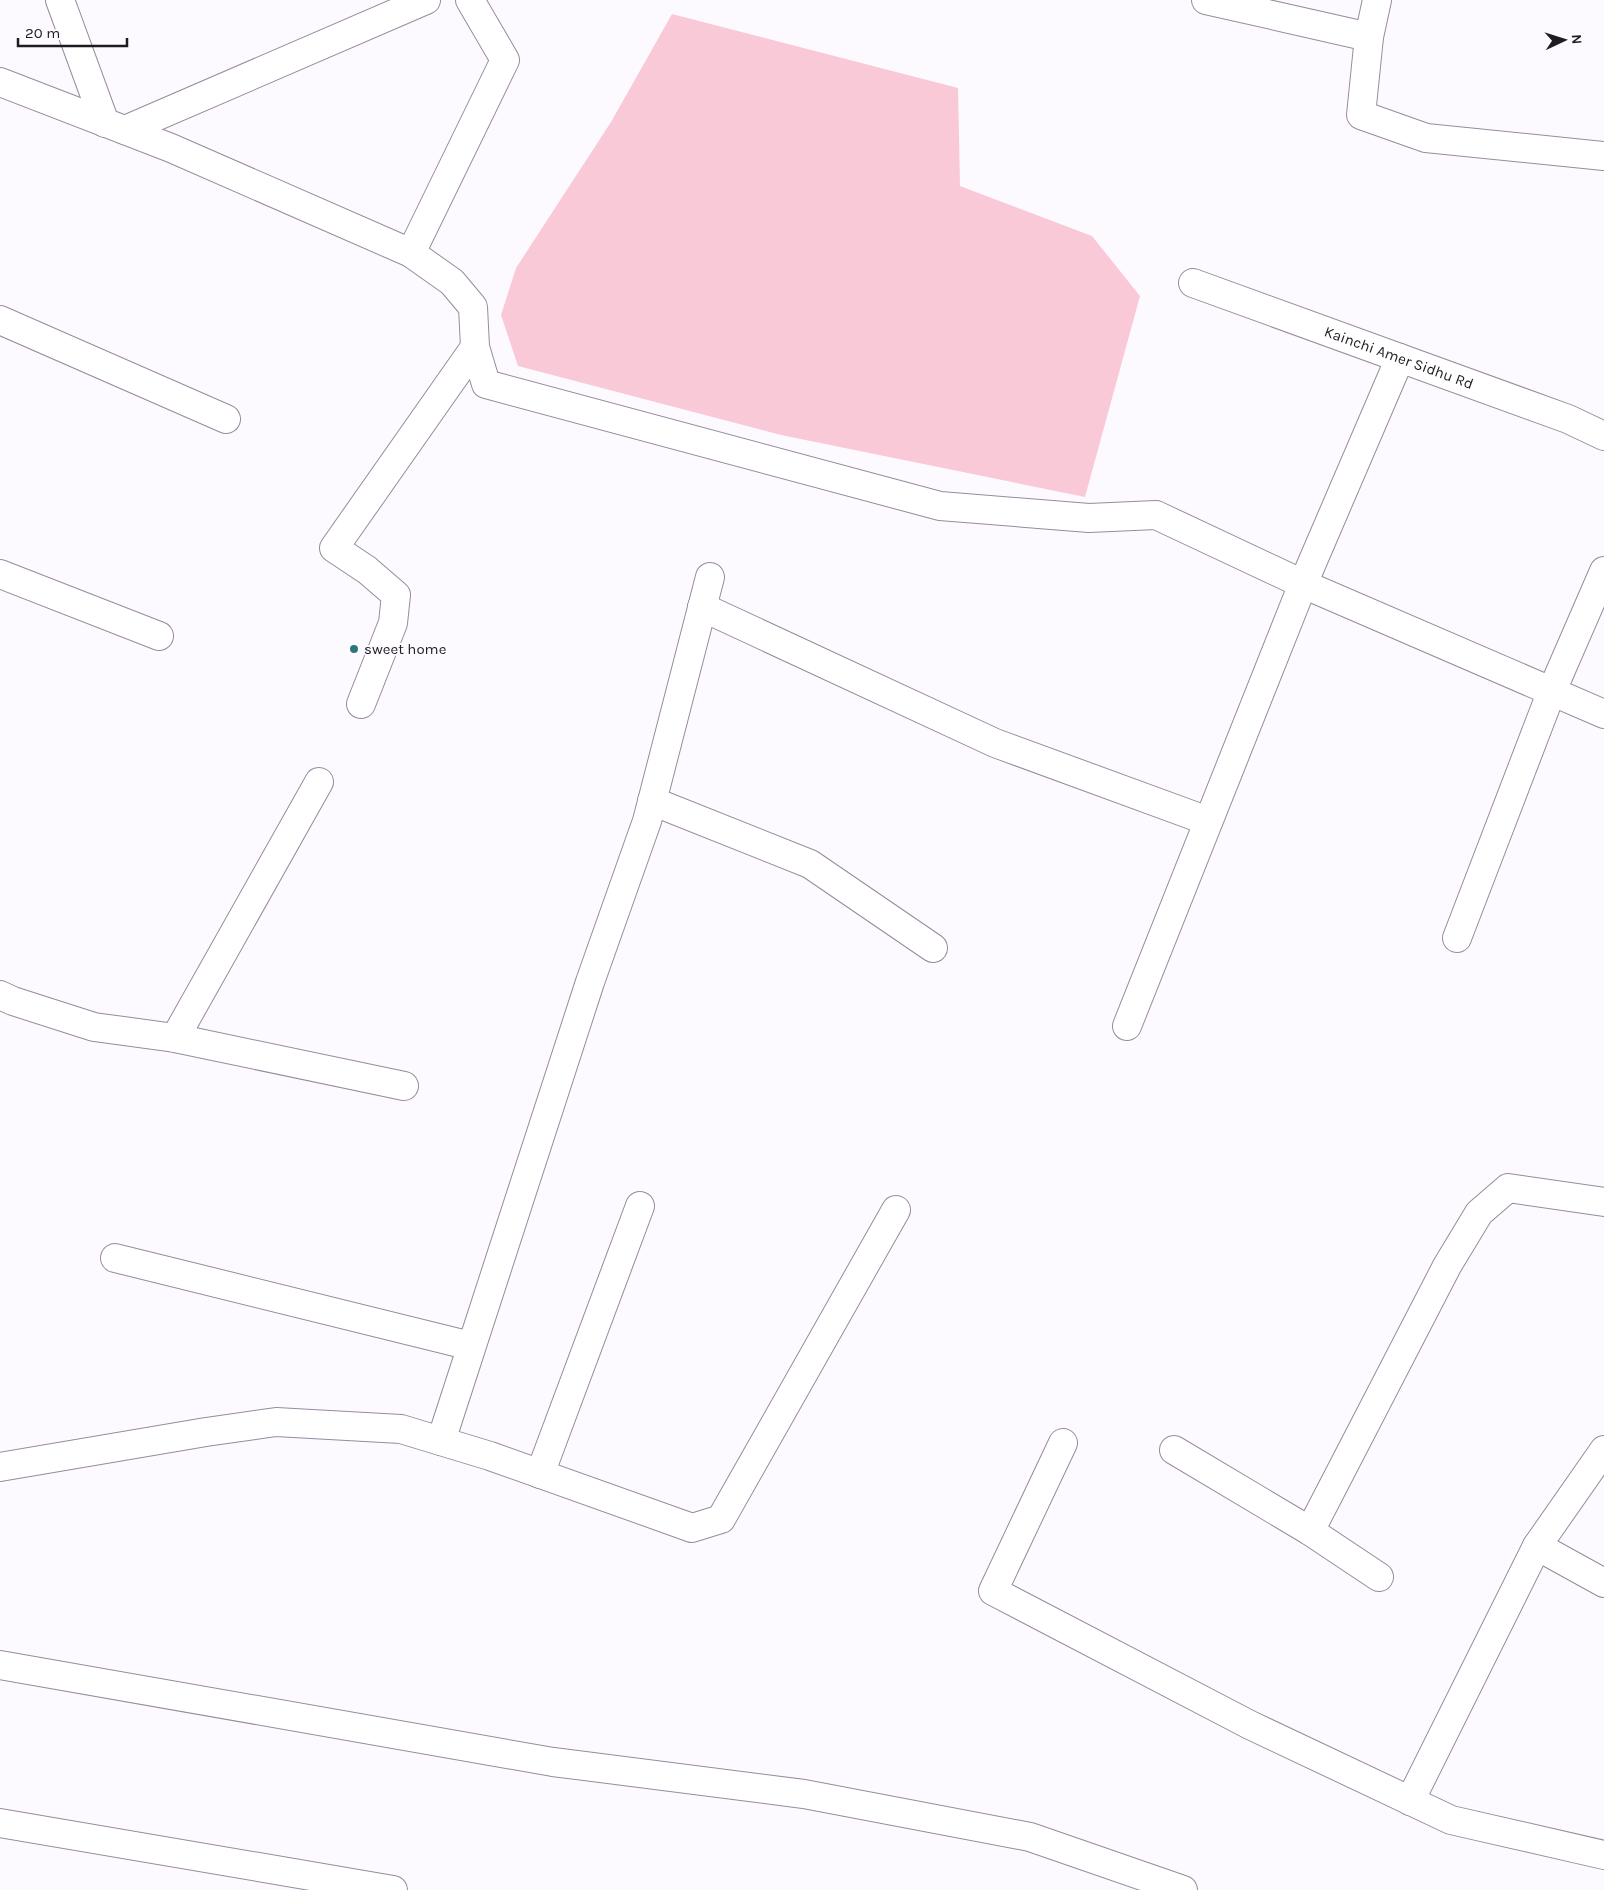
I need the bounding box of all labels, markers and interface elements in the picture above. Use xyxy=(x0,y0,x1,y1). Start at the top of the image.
scale bar xyxy=(18,15,126,47)
north arrow xyxy=(1539,15,1589,65)
text: 20 m xyxy=(25,24,60,42)
text: N xyxy=(1568,34,1585,45)
street label: Kainchi Amer Sidhu Rd xyxy=(1322,322,1476,393)
place label: sweet home xyxy=(364,640,446,658)
marker: sweet home xyxy=(348,643,360,655)

